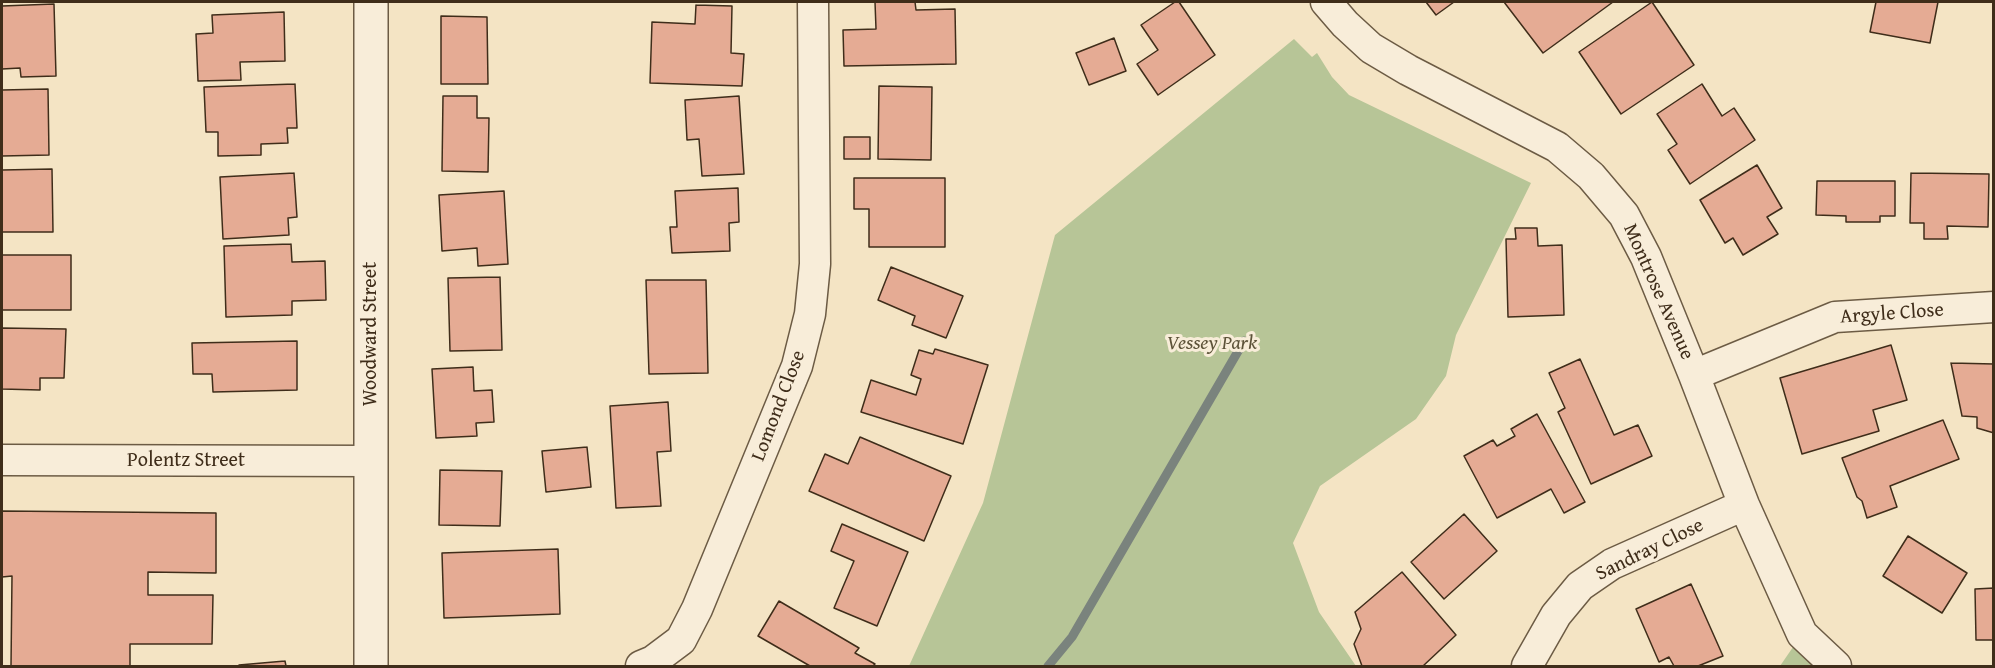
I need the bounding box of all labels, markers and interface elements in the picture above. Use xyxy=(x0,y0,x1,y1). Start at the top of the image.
street label: Montrose Avenue xyxy=(1617,220,1699,364)
street label: Woodward Street xyxy=(359,262,383,406)
street label: Argyle Close xyxy=(1839,298,1945,330)
park label: Vessey Park xyxy=(1167,332,1257,356)
street label: Lomond Close xyxy=(747,347,811,465)
street label: Polentz Street xyxy=(127,449,245,473)
street label: Sandray Close xyxy=(1592,514,1708,586)

